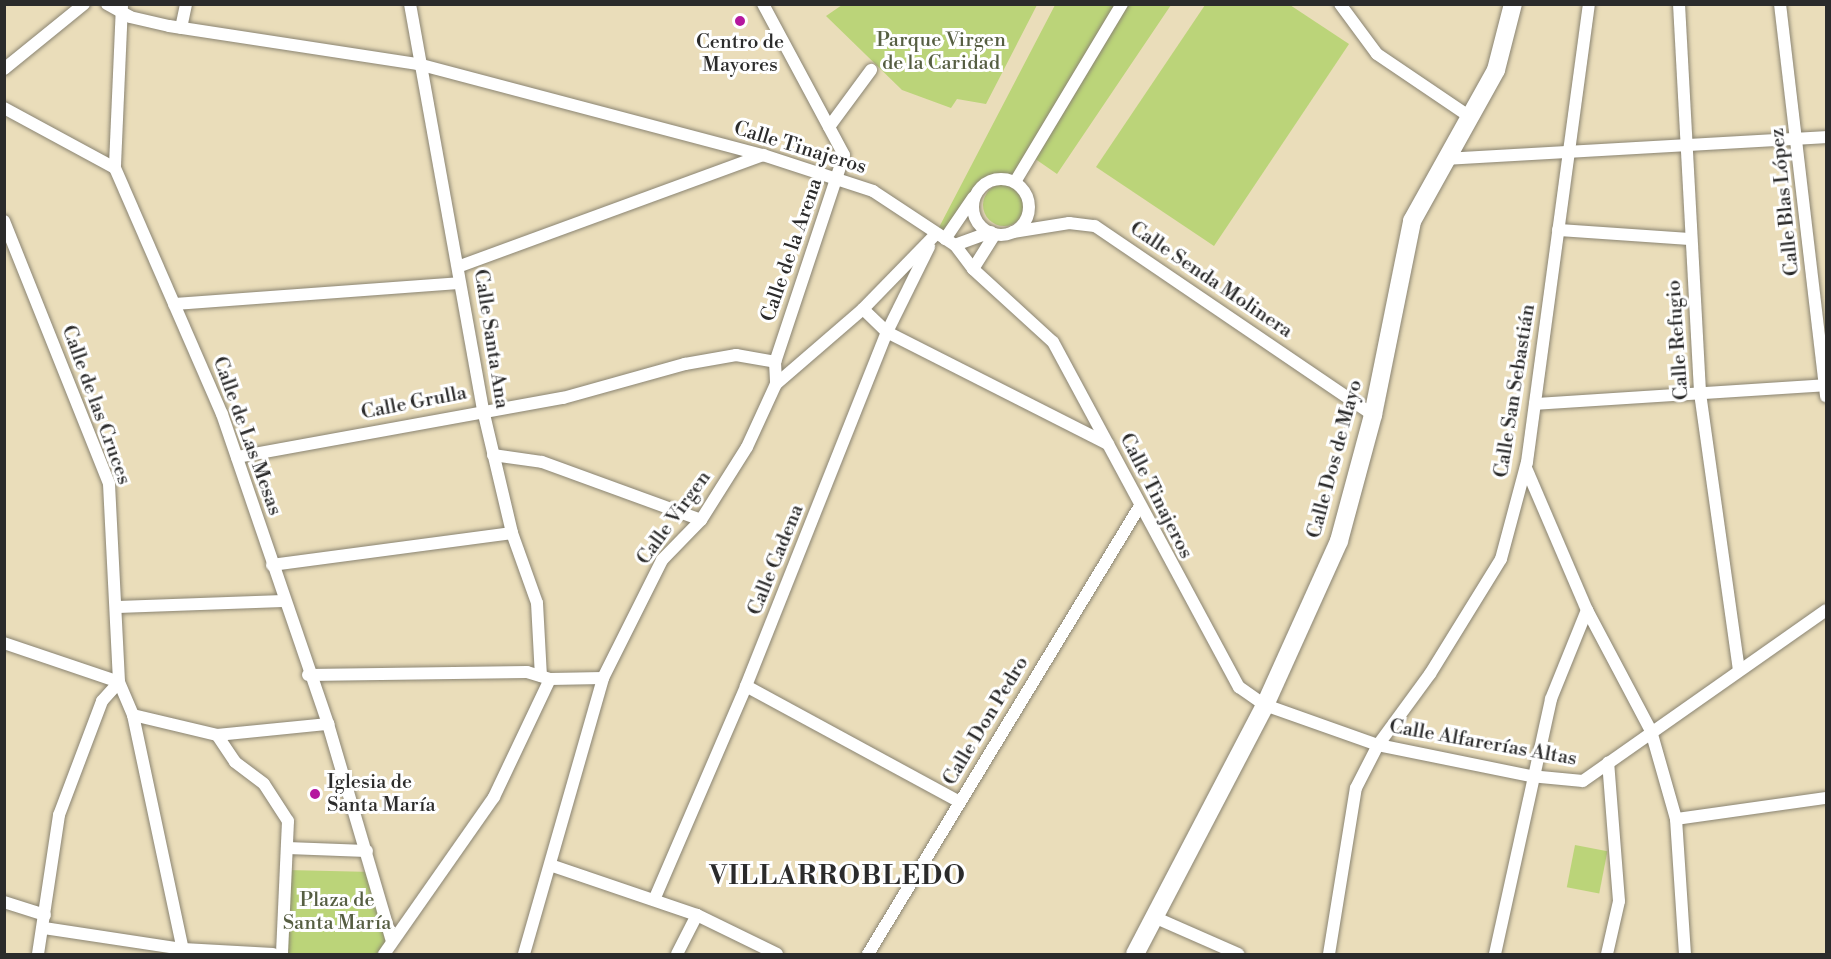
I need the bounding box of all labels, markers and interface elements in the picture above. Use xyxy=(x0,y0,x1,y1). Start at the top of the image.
marker: Centro de Mayores xyxy=(733,14,747,28)
park label: Parque Virgen de la Caridad xyxy=(876,29,1006,76)
place label: Centro de Mayores xyxy=(696,30,784,77)
street label: Calle Tinajeros xyxy=(731,116,869,180)
street label: Calle Blas López xyxy=(1765,127,1805,277)
street label: Calle de la Arena xyxy=(756,175,828,325)
street label: Calle Senda Molinera xyxy=(1125,217,1297,343)
street label: Calle Santa Ana xyxy=(468,268,514,410)
street label: Calle Refugio xyxy=(1662,279,1694,401)
street label: Calle San Sebastián xyxy=(1489,303,1541,479)
street label: Calle de las Cruces xyxy=(56,322,136,488)
street label: Calle de Las Mesas xyxy=(207,353,287,519)
street label: Calle Dos de Mayo xyxy=(1302,377,1368,541)
street label: Calle Grulla xyxy=(359,381,469,425)
street label: Calle Tinajeros xyxy=(1114,429,1198,563)
street label: Calle Virgen xyxy=(632,466,716,570)
street label: Calle Cadena xyxy=(743,501,809,619)
street label: Calle Don Pedro xyxy=(938,652,1034,790)
street label: Calle Alfarerías Altas xyxy=(1387,715,1579,771)
place label: Iglesia de Santa María xyxy=(327,771,436,818)
marker: Iglesia de Santa María xyxy=(308,787,322,801)
district label: VILLARROBLEDO xyxy=(710,861,966,893)
park label: Plaza de Santa María xyxy=(283,889,391,936)

